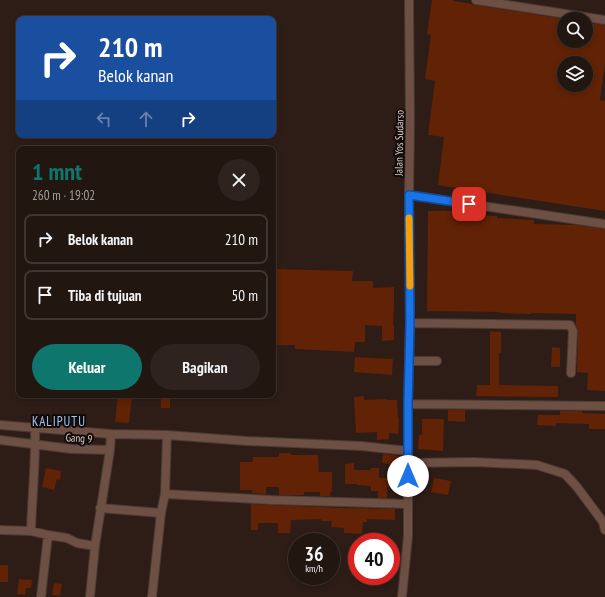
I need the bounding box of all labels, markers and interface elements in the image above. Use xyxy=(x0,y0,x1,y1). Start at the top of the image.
map controls xyxy=(557,12,593,92)
button: search xyxy=(557,12,593,48)
text: 210 m xyxy=(98,28,162,65)
icon: right xyxy=(32,32,84,84)
button: layers xyxy=(557,56,593,92)
text: Belok kanan xyxy=(98,64,173,87)
icon: left xyxy=(93,108,115,130)
icon: ahead xyxy=(135,108,157,130)
icon: right xyxy=(177,108,199,130)
street label: Jalan Yos Sudarso xyxy=(391,110,407,177)
text: 1 mnt xyxy=(32,156,82,187)
button: close xyxy=(218,159,260,201)
text: 260 m · 19:02 xyxy=(32,187,95,204)
pin xyxy=(452,187,486,221)
icon: arrive xyxy=(458,193,480,215)
icon: right xyxy=(34,228,56,250)
text: Belok kanan xyxy=(68,230,133,249)
text: 210 m xyxy=(225,230,258,249)
icon: arrive xyxy=(34,284,56,306)
text: Tiba di tujuan xyxy=(68,286,142,305)
text: 50 m xyxy=(232,286,258,305)
button: Keluar xyxy=(32,344,142,390)
button: Bagikan xyxy=(150,344,260,390)
district label: KALIPUTU xyxy=(32,413,86,430)
street label: Gang 9 xyxy=(65,430,93,446)
position arrow xyxy=(387,455,429,497)
speed limit sign: 40 xyxy=(348,533,400,585)
text: 36 xyxy=(304,541,324,567)
text: km/h xyxy=(305,562,323,575)

